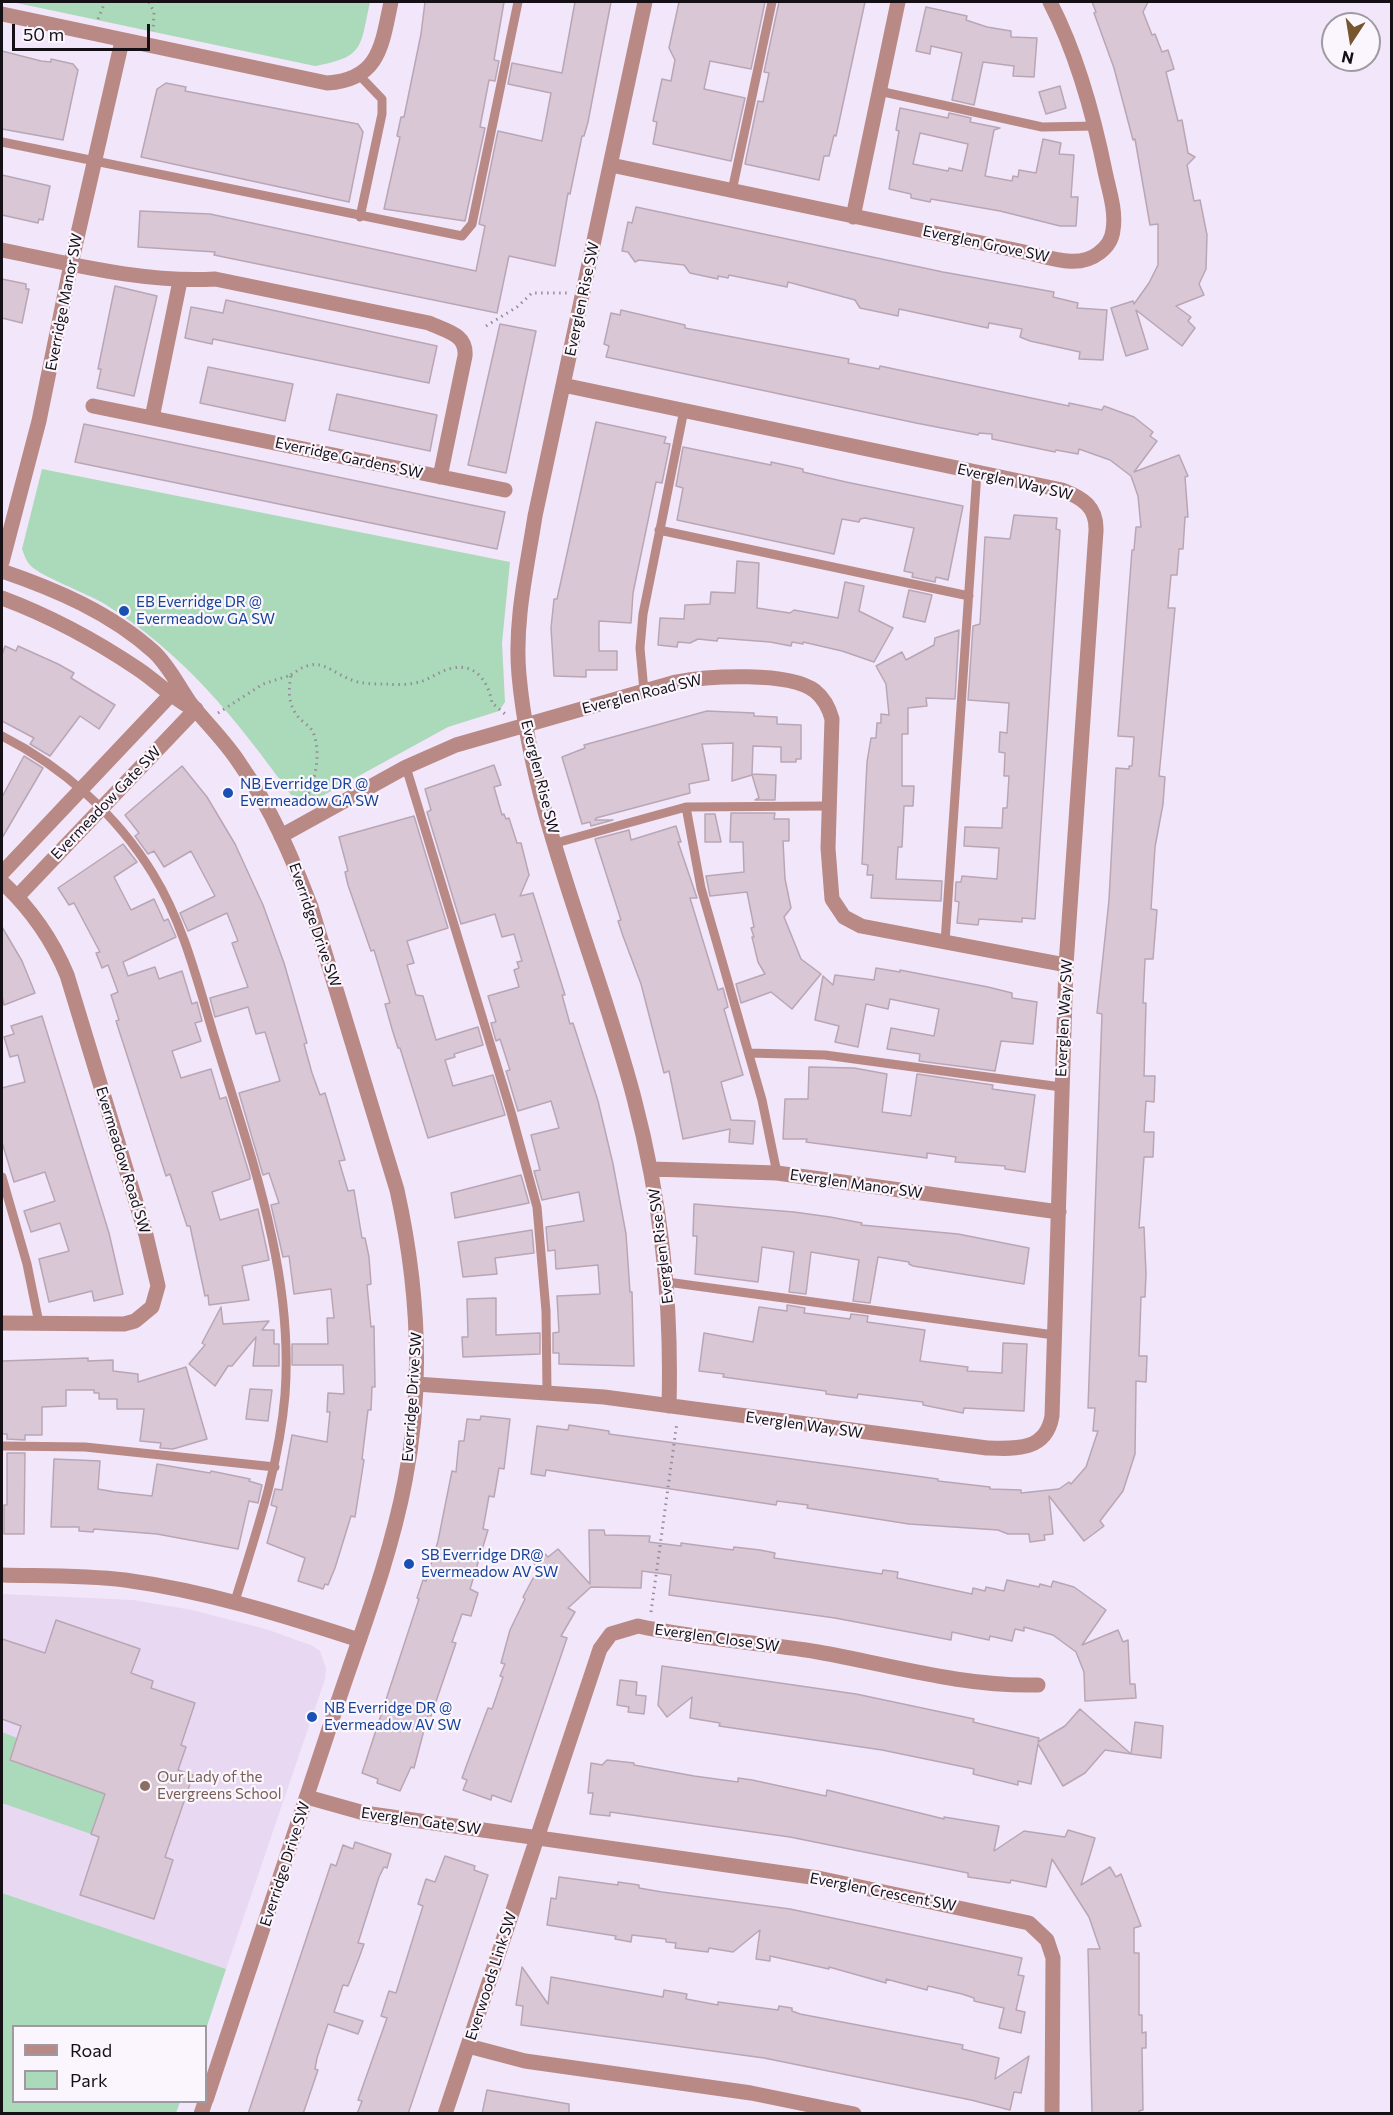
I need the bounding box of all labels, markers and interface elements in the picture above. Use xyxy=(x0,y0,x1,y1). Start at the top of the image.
scale bar xyxy=(15,12,153,50)
north arrow xyxy=(1321,12,1381,72)
text: 50 m xyxy=(23,23,64,45)
text: N xyxy=(1340,48,1355,69)
street label: Everglen Grove SW xyxy=(921,222,1051,266)
street label: Everridge Manor SW xyxy=(42,232,86,372)
street label: Everglen Rise SW xyxy=(561,240,603,358)
street label: Everridge Gardens SW xyxy=(274,434,424,482)
street label: Everglen Way SW xyxy=(956,460,1074,504)
place label: EB Everridge DR @ Evermeadow GA SW xyxy=(136,593,275,628)
marker: EB Everridge DR @ Evermeadow GA SW xyxy=(117,604,131,618)
street label: Everglen Road SW xyxy=(580,670,704,718)
street label: Everglen Rise SW xyxy=(517,718,563,836)
street label: Evermeadow Gate SW xyxy=(47,743,165,863)
place label: NB Everridge DR @ Evermeadow GA SW xyxy=(240,775,379,810)
marker: NB Everridge DR @ Evermeadow GA SW xyxy=(221,786,235,800)
street label: Everridge Drive SW xyxy=(285,861,345,989)
street label: Everglen Way SW xyxy=(1052,959,1076,1077)
street label: Evermeadow Road SW xyxy=(92,1084,154,1236)
street label: Everglen Manor SW xyxy=(789,1166,923,1202)
street label: Everglen Rise SW xyxy=(645,1187,677,1305)
street label: Everridge Drive SW xyxy=(398,1331,426,1463)
street label: Everglen Way SW xyxy=(744,1408,864,1442)
place label: SB Everridge DR@ Evermeadow AV SW xyxy=(421,1546,558,1581)
marker: SB Everridge DR@ Evermeadow AV SW xyxy=(402,1557,416,1571)
street label: Everglen Close SW xyxy=(654,1620,780,1656)
place label: NB Everridge DR @ Evermeadow AV SW xyxy=(324,1699,461,1734)
marker: NB Everridge DR @ Evermeadow AV SW xyxy=(305,1710,319,1724)
place label: Our Lady of the Evergreens School xyxy=(157,1768,282,1803)
marker: Our Lady of the Evergreens School xyxy=(138,1779,152,1793)
street label: Everridge Drive SW xyxy=(256,1799,314,1929)
street label: Everglen Gate SW xyxy=(360,1804,482,1838)
street label: Everglen Crescent SW xyxy=(808,1869,958,1915)
street label: Everwoods Link SW xyxy=(462,1910,520,2042)
legend xyxy=(12,2025,207,2103)
text: Road xyxy=(70,2039,112,2061)
text: Park xyxy=(70,2069,108,2091)

